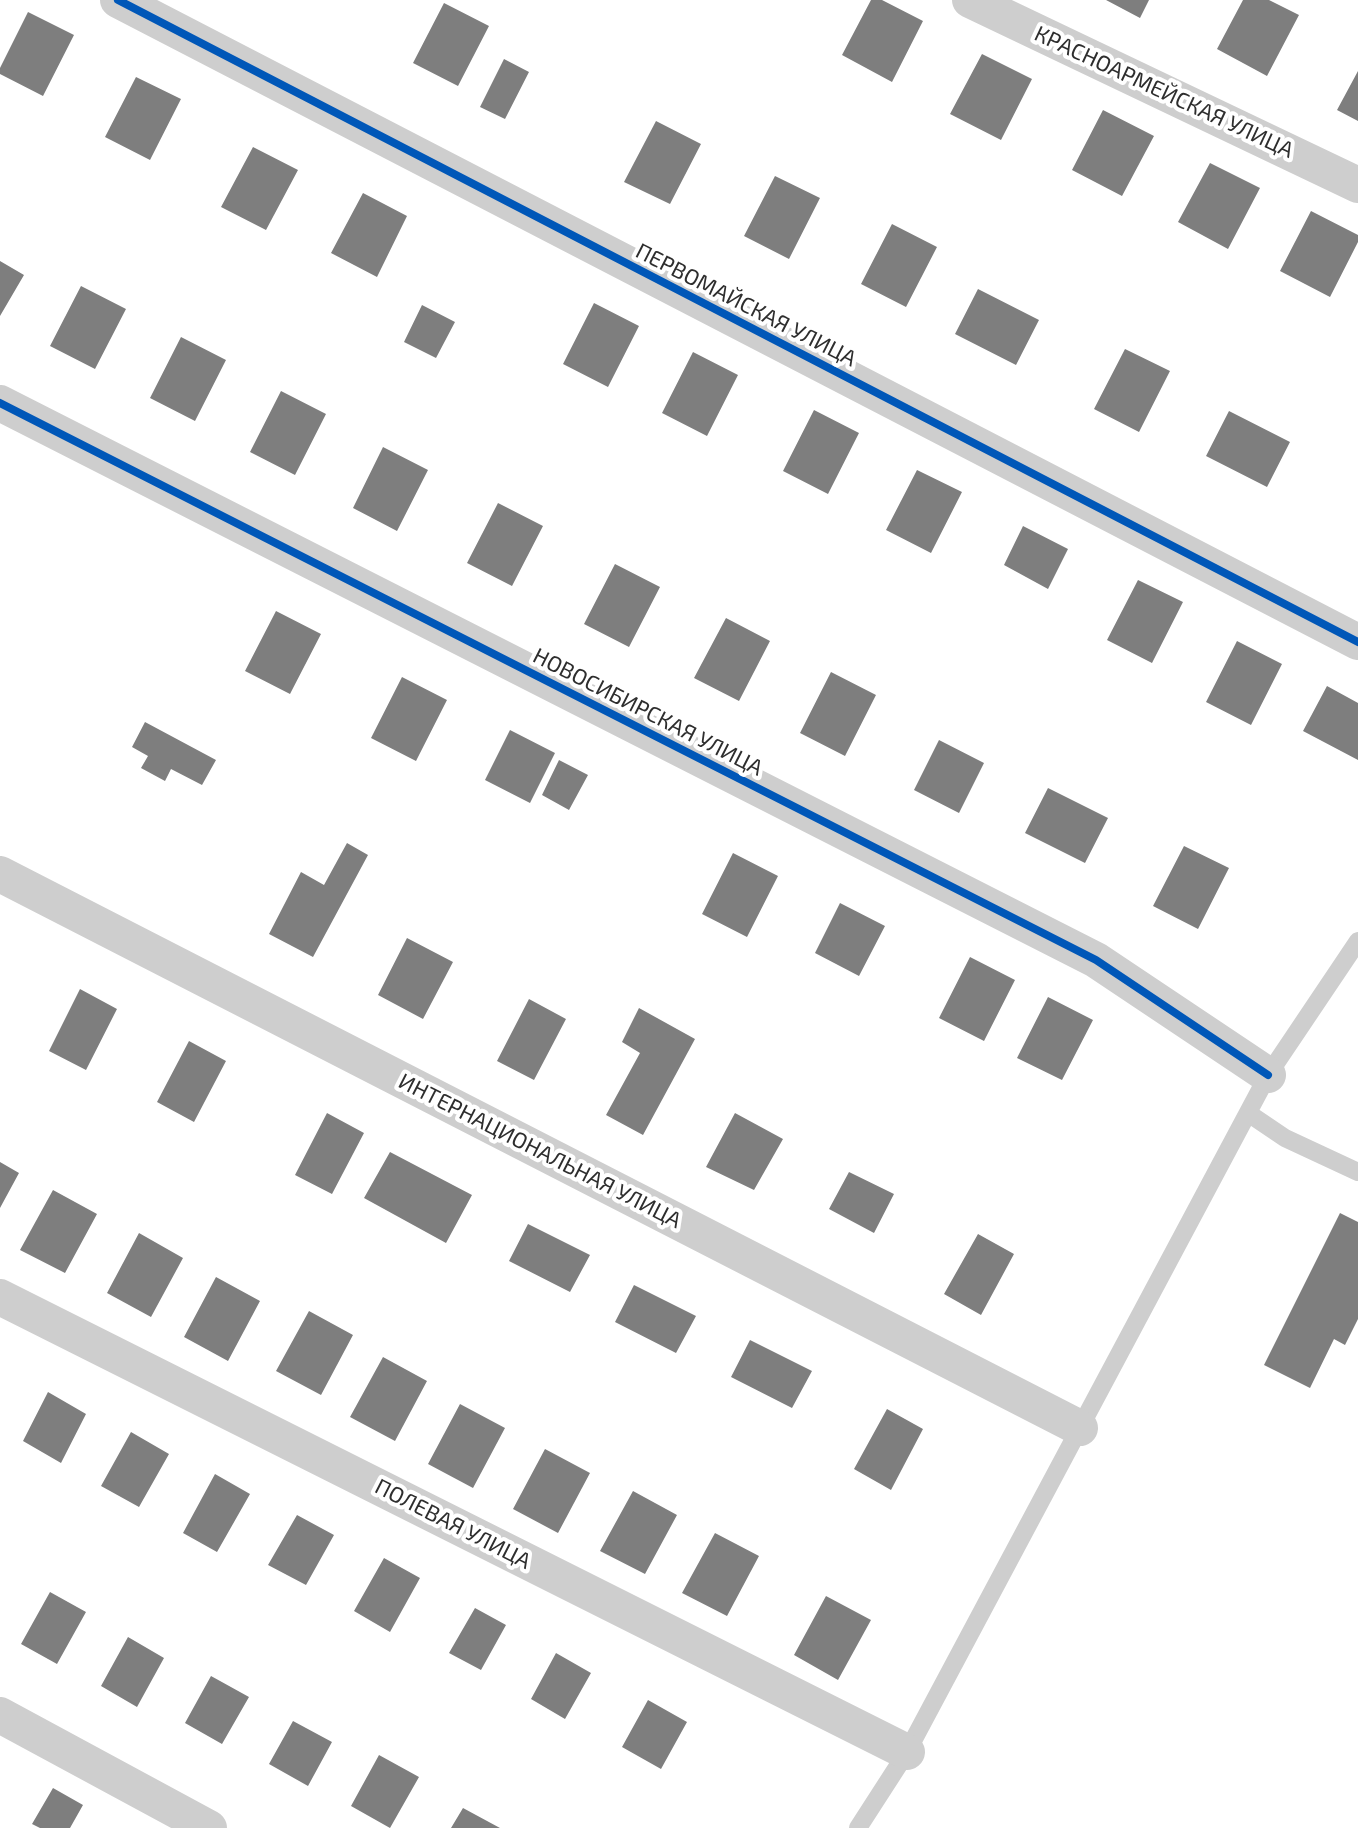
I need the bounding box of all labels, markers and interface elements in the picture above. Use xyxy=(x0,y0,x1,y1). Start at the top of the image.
street label: КРАСНОАРМЕЙСКАЯ УЛИЦА xyxy=(1030,20,1298,164)
street label: ПЕРВОМАЙСКАЯ УЛИЦА xyxy=(631,238,861,372)
street label: НОВОСИБИРСКАЯ УЛИЦА xyxy=(529,642,767,782)
street label: ИНТЕРНАЦИОНАЛЬНАЯ УЛИЦА xyxy=(394,1068,686,1234)
street label: ПОЛЕВАЯ УЛИЦА xyxy=(371,1473,535,1575)

